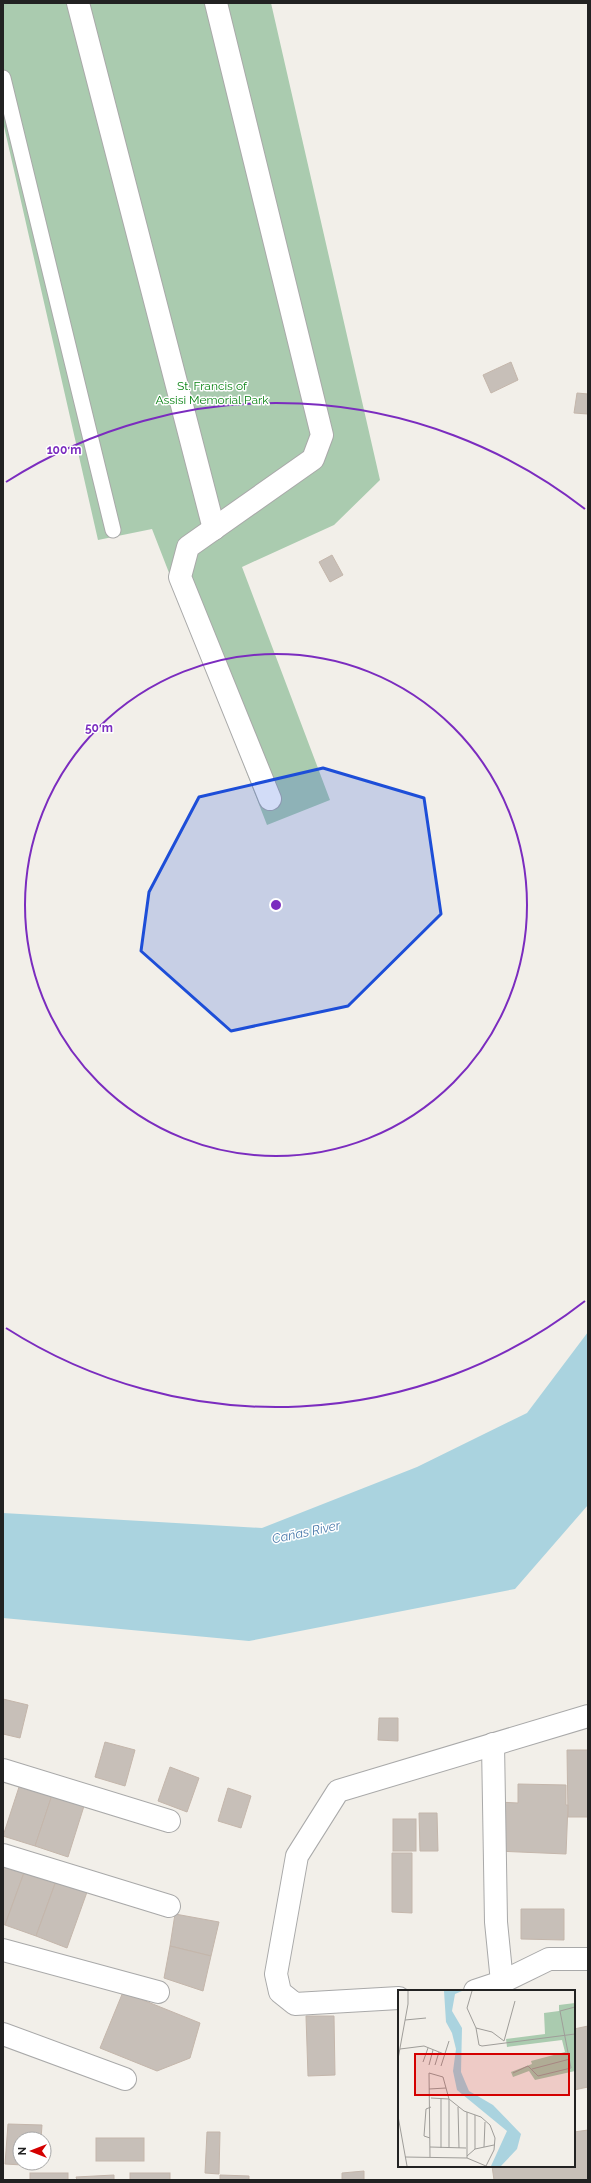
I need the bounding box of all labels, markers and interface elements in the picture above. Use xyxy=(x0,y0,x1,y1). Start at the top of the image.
park label: St. Francis of Assisi Memorial Park xyxy=(155,379,269,407)
text: 100 m xyxy=(47,443,81,457)
text: 50 m xyxy=(85,721,113,735)
centre of rings xyxy=(269,898,283,912)
water label: Cañas River xyxy=(271,1517,342,1547)
inset map xyxy=(398,1990,575,2167)
north arrow xyxy=(12,2131,52,2171)
text: N xyxy=(16,2147,29,2155)

